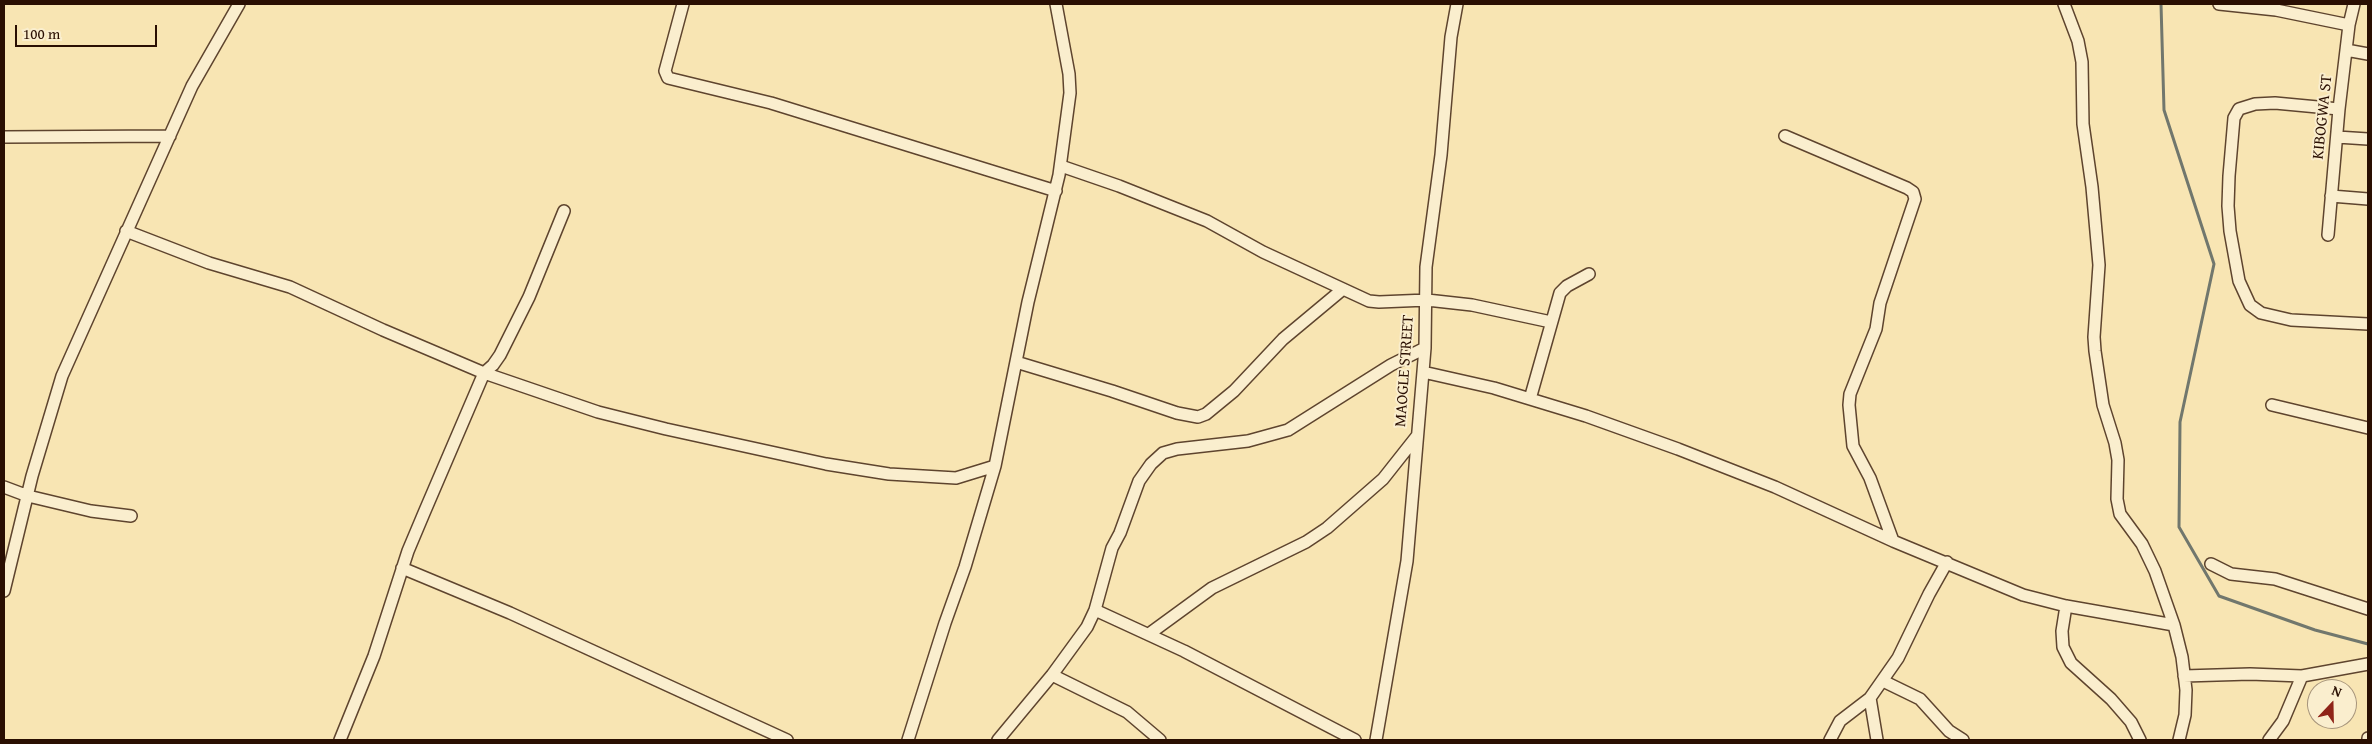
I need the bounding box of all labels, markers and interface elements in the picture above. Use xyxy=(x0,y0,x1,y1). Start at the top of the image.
scale bar xyxy=(18,15,160,47)
text: 100 m xyxy=(23,23,60,44)
street label: KIBOGWA ST xyxy=(2309,74,2337,160)
street label: MAOGLE STREET xyxy=(1392,314,1418,428)
north arrow xyxy=(2307,679,2357,729)
text: N xyxy=(2329,680,2345,702)

